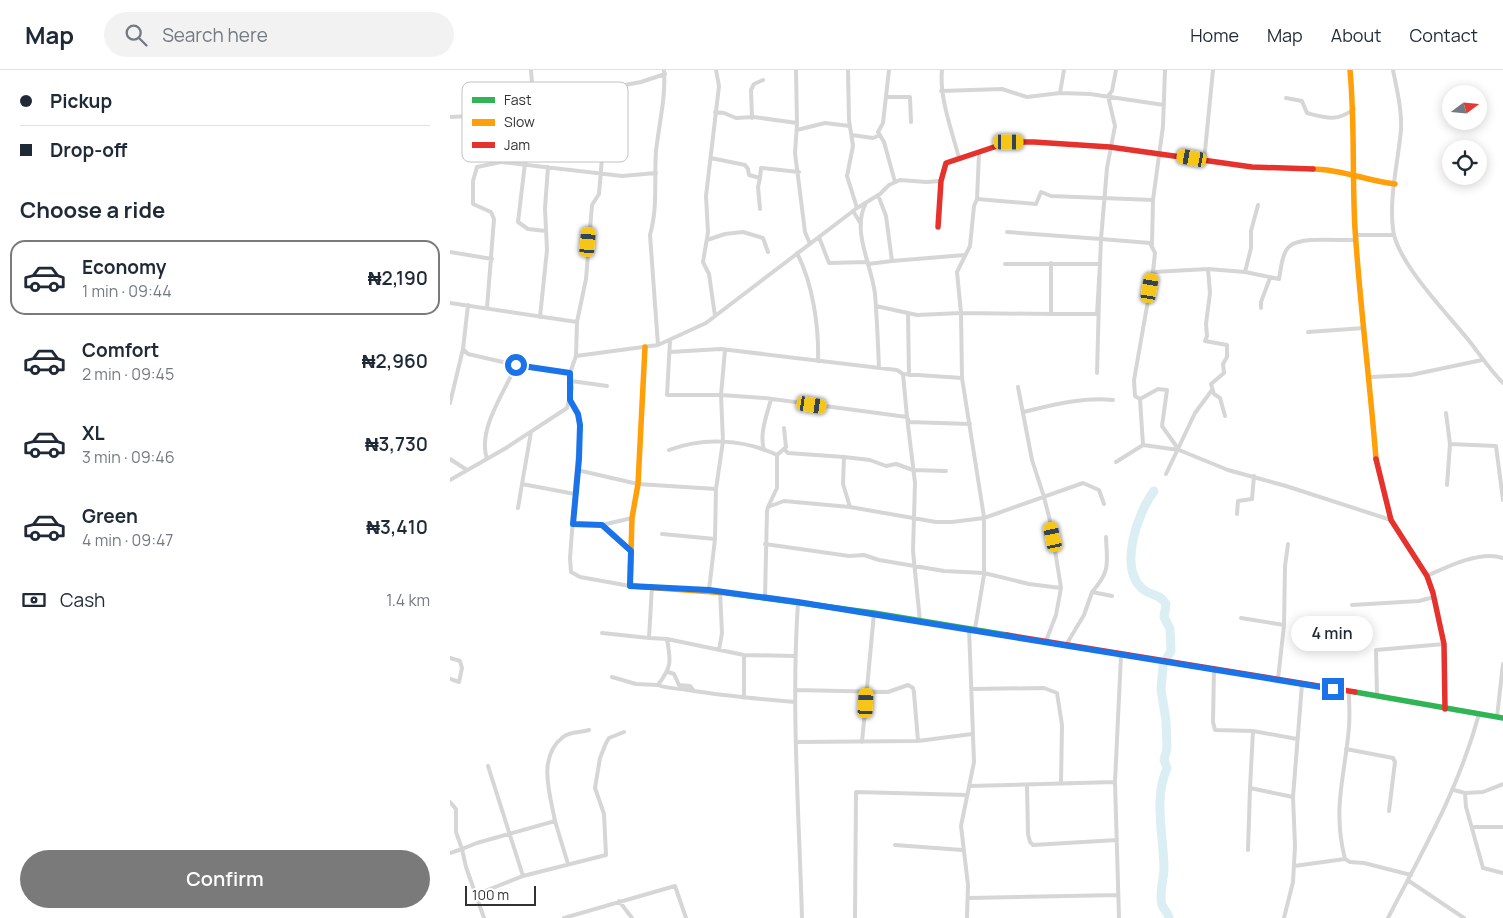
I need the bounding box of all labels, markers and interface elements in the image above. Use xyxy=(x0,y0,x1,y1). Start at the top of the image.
search box xyxy=(104,12,454,57)
text: Map xyxy=(25,18,74,51)
icon: search xyxy=(122,21,150,49)
text: Search here xyxy=(162,22,268,48)
text: Home xyxy=(1190,23,1239,47)
text: Map xyxy=(1267,23,1303,47)
text: About xyxy=(1331,23,1381,47)
text: Contact xyxy=(1409,23,1478,47)
legend xyxy=(462,82,628,162)
north arrow xyxy=(1442,85,1488,130)
map controls xyxy=(1442,85,1487,185)
text: Pickup xyxy=(50,88,112,114)
text: Fast xyxy=(504,90,532,109)
text: Slow xyxy=(504,112,535,131)
text: Jam xyxy=(504,135,530,154)
car xyxy=(994,135,1024,150)
text: Drop-off xyxy=(50,137,127,163)
button: locate xyxy=(1442,140,1487,185)
car xyxy=(1175,148,1208,168)
text: Choose a ride xyxy=(20,195,165,225)
car xyxy=(579,226,596,258)
text: Economy xyxy=(82,254,166,280)
icon: car xyxy=(22,255,67,300)
text: ₦2,190 xyxy=(368,265,428,291)
car xyxy=(1140,272,1159,304)
text: 1 min · 09:44 xyxy=(82,280,172,302)
text: Comfort xyxy=(82,337,159,363)
icon: car xyxy=(22,338,67,383)
text: ₦2,960 xyxy=(362,348,428,374)
route start xyxy=(505,354,527,376)
text: 2 min · 09:45 xyxy=(82,363,174,385)
car xyxy=(796,395,827,415)
text: XL xyxy=(82,420,105,446)
icon: car xyxy=(22,421,67,466)
text: ₦3,730 xyxy=(365,431,428,457)
text: 3 min · 09:46 xyxy=(82,446,175,468)
text: Green xyxy=(82,503,138,529)
icon: car xyxy=(22,504,67,549)
text: ₦3,410 xyxy=(366,514,428,540)
car xyxy=(1042,521,1063,553)
text: 4 min · 09:47 xyxy=(82,529,173,551)
icon: cash xyxy=(20,586,48,614)
text: Cash xyxy=(60,587,105,613)
text: 1.4 km xyxy=(386,589,430,611)
callout: 4 min xyxy=(1292,616,1374,652)
text: 4 min xyxy=(1311,622,1353,644)
route end xyxy=(1322,678,1344,700)
car xyxy=(857,688,874,718)
button: Confirm xyxy=(20,850,430,908)
scale bar xyxy=(465,883,536,906)
text: 100 m xyxy=(472,885,509,904)

